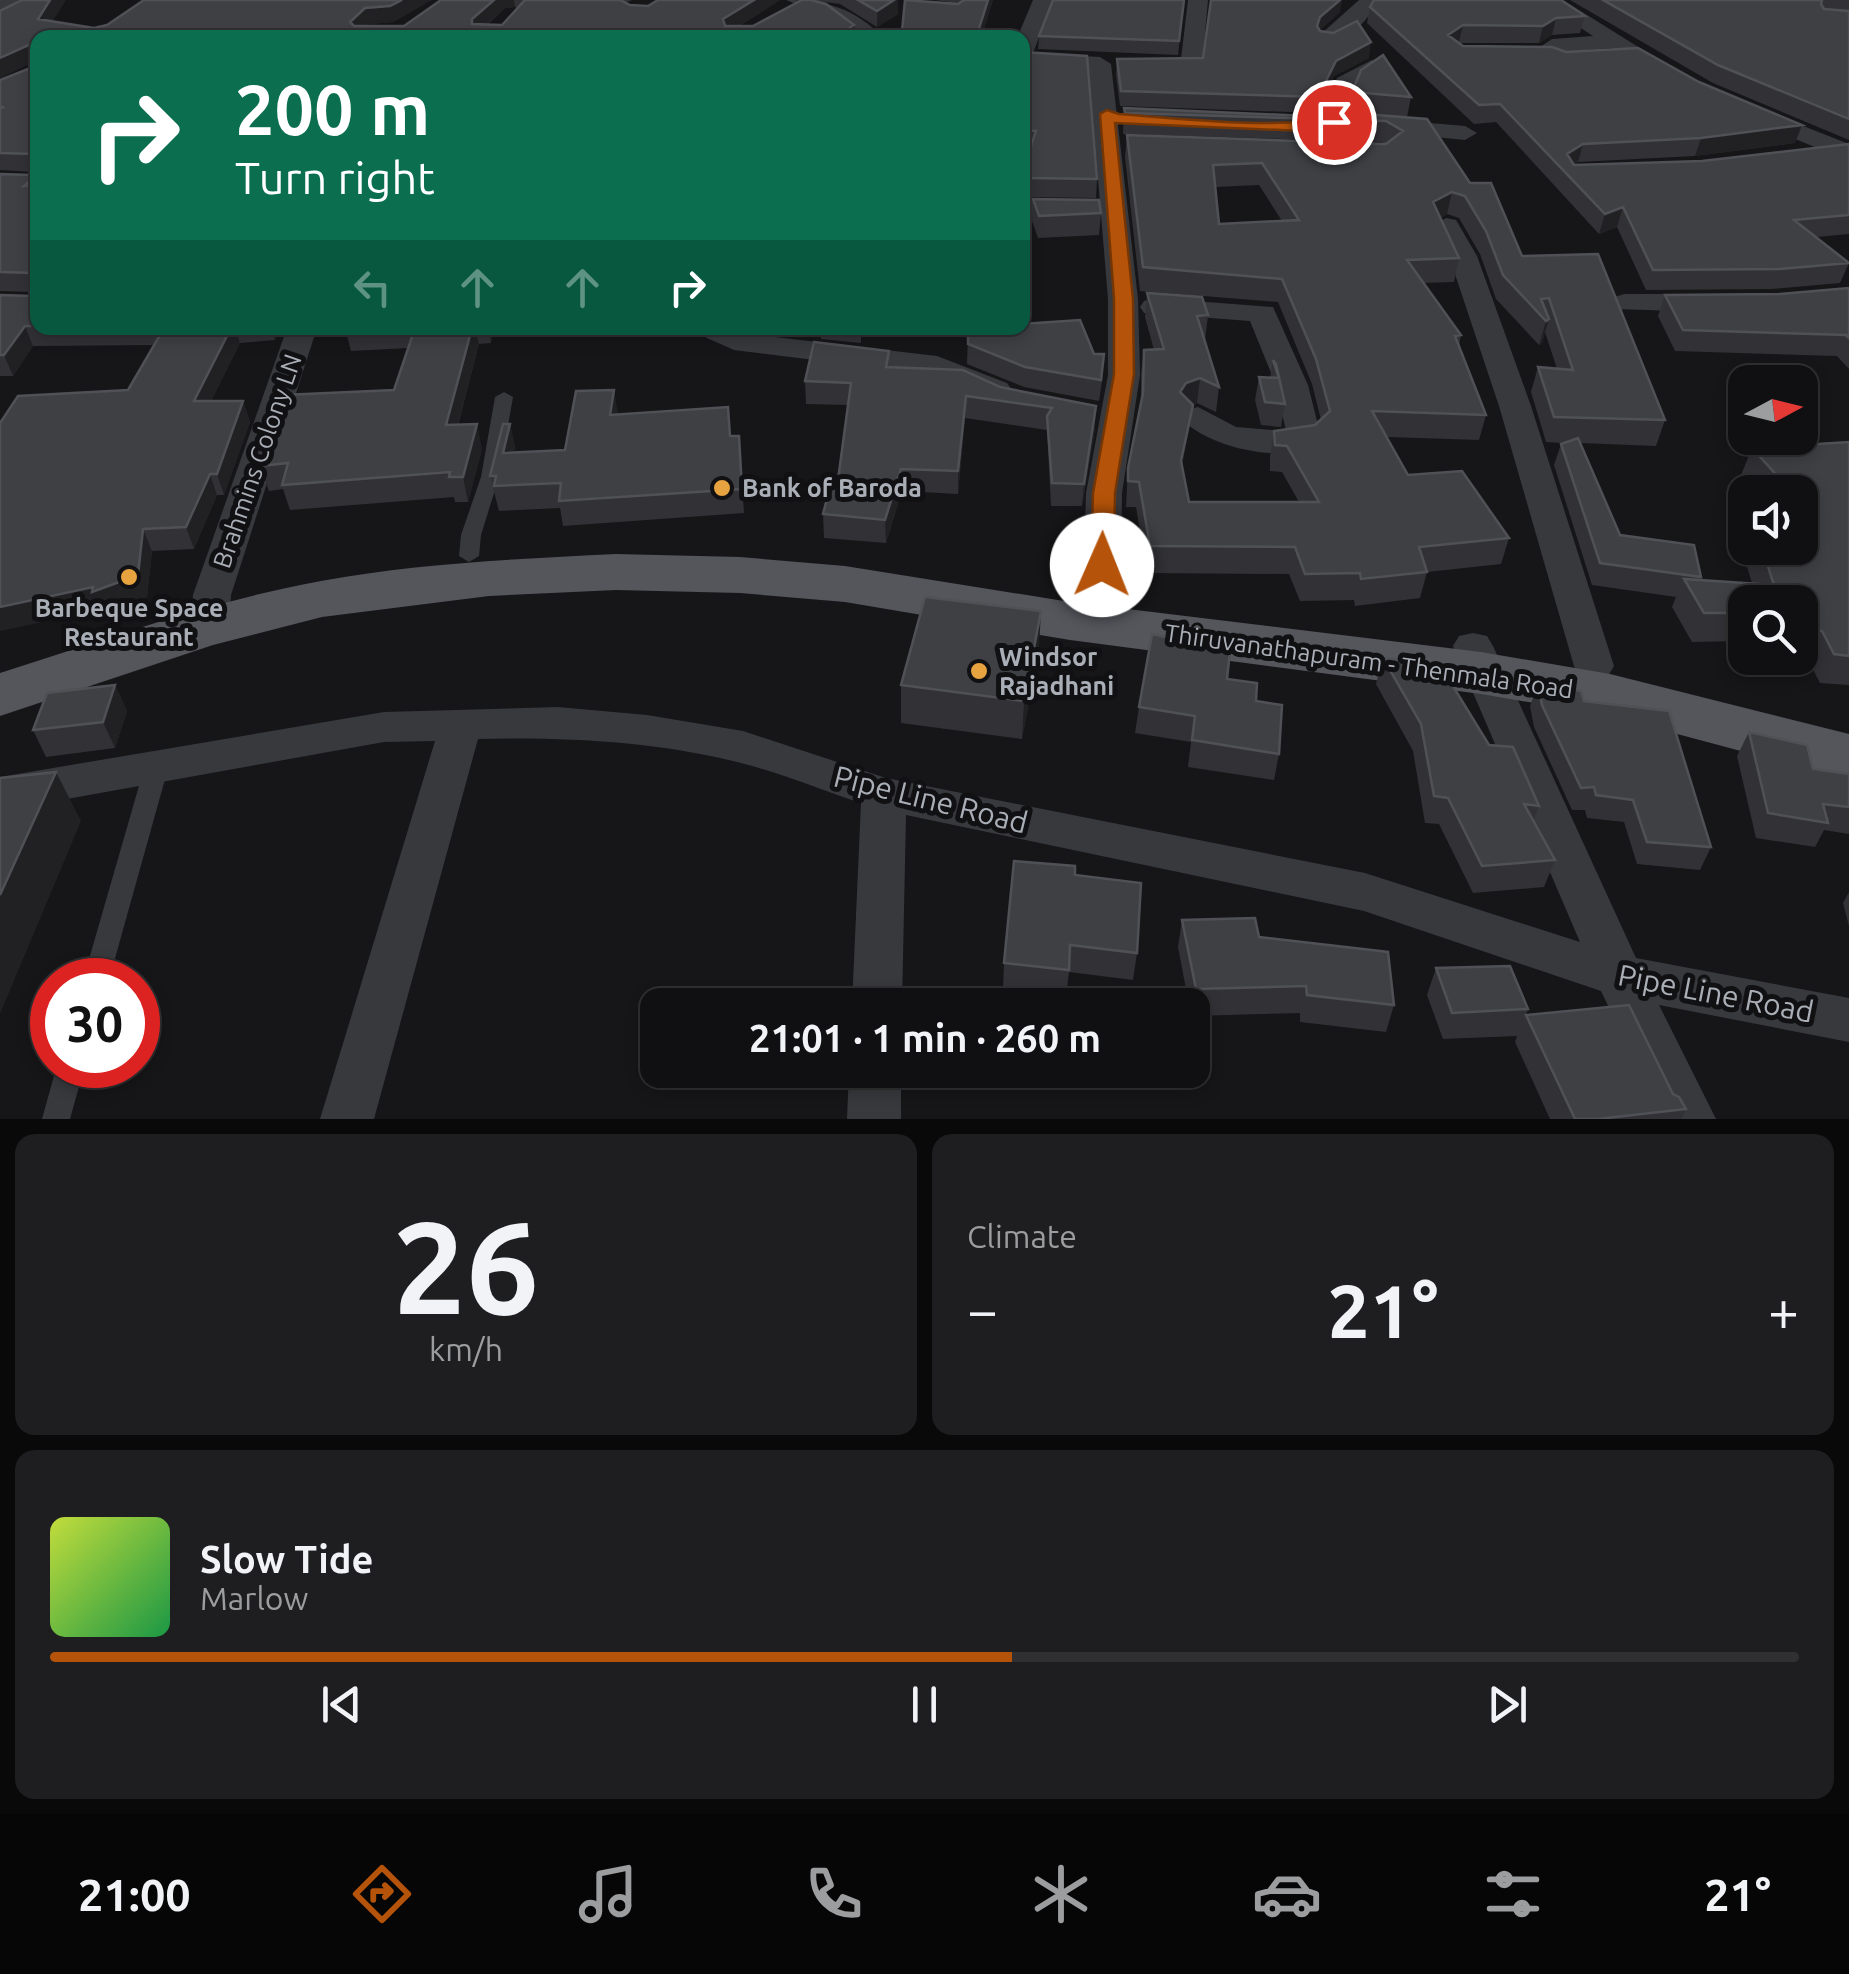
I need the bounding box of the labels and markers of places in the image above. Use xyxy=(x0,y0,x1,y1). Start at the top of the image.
pin xyxy=(1292,80,1377,165)
place label: Bank of Baroda xyxy=(742,474,922,502)
marker: Bank of Baroda xyxy=(711,477,733,499)
marker: Barbeque Space Restaurant xyxy=(118,566,140,588)
place label: Barbeque Space Restaurant xyxy=(35,594,223,651)
place label: Windsor Rajadhani xyxy=(999,643,1114,700)
marker: Windsor Rajadhani xyxy=(968,660,990,682)

